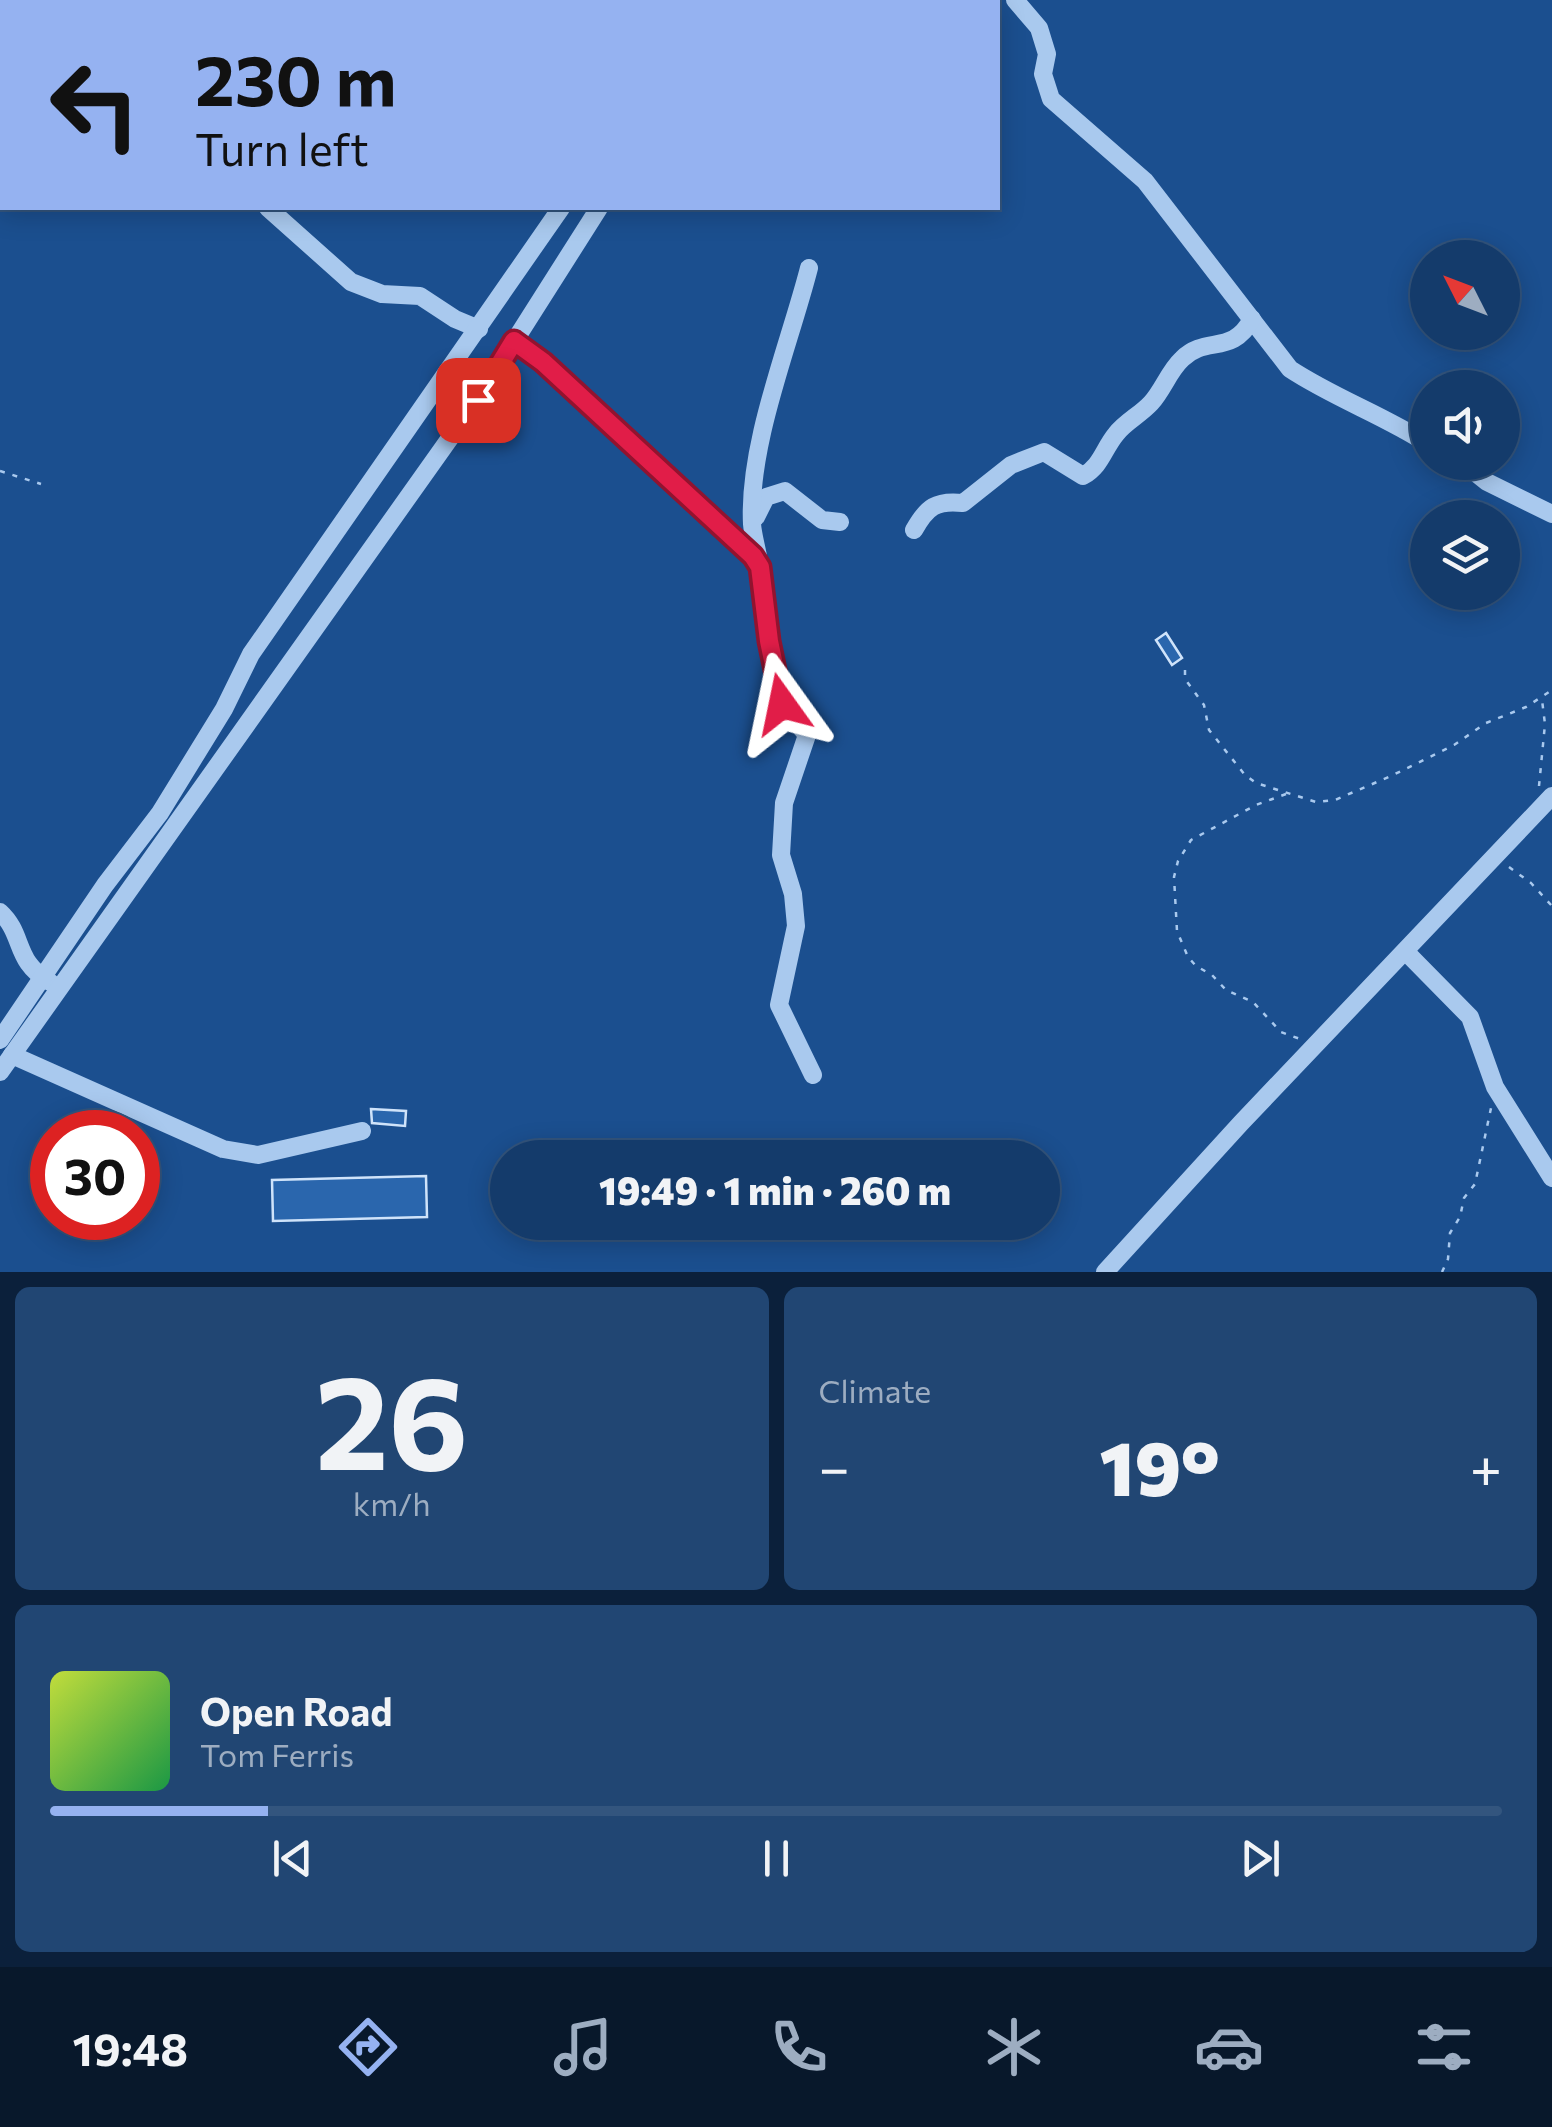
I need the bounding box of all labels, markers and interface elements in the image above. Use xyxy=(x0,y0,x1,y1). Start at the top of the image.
text: 230 m xyxy=(195,35,397,120)
icon: left xyxy=(30,40,160,170)
text: Turn left xyxy=(195,120,369,175)
north arrow xyxy=(1410,240,1520,350)
map controls xyxy=(1410,240,1520,610)
pin xyxy=(436,358,521,443)
button: sound xyxy=(1410,370,1520,480)
icon: arrive xyxy=(451,373,506,428)
button: layers xyxy=(1410,500,1520,610)
position arrow xyxy=(730,652,834,756)
speed limit sign: 30 xyxy=(30,1110,160,1240)
text: 19:49 · 1 min · 260 m xyxy=(599,1166,951,1213)
text: 26 xyxy=(315,1338,468,1497)
text: Climate xyxy=(819,1370,931,1410)
text: 19° xyxy=(1099,1420,1220,1511)
text: − xyxy=(819,1432,850,1499)
text: + xyxy=(1470,1432,1502,1499)
text: km/h xyxy=(353,1483,431,1523)
text: Open Road xyxy=(200,1687,393,1734)
text: Tom Ferris xyxy=(200,1734,354,1774)
icon: previous xyxy=(265,1831,320,1886)
icon: pause xyxy=(749,1831,804,1886)
icon: next xyxy=(1233,1831,1288,1886)
icon: directions xyxy=(333,2012,403,2082)
icon: music xyxy=(548,2012,618,2082)
icon: phone xyxy=(764,2012,834,2082)
icon: climate xyxy=(979,2012,1049,2082)
icon: car xyxy=(1194,2012,1264,2082)
icon: filters xyxy=(1409,2012,1479,2082)
text: 19:48 xyxy=(73,2020,188,2075)

